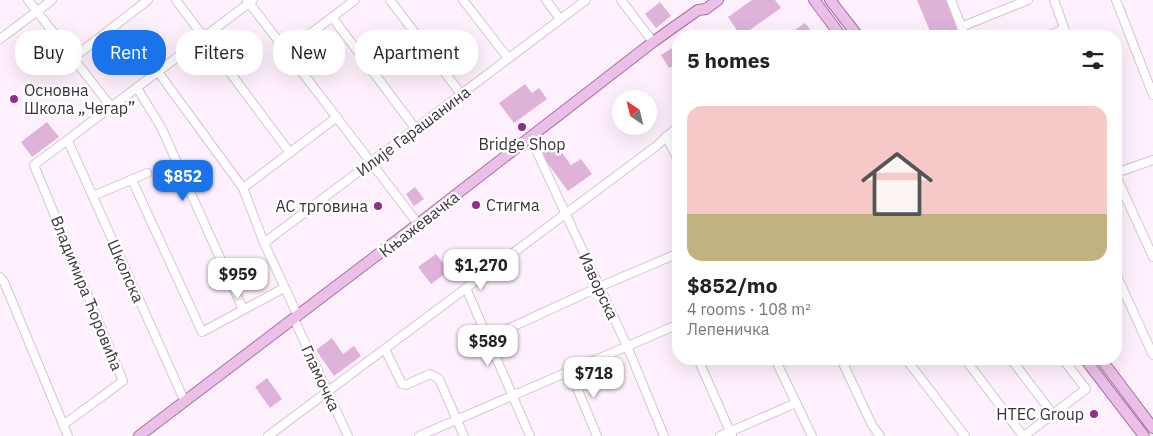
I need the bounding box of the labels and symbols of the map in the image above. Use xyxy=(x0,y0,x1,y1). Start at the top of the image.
place label: Основна Школа „Чегар” xyxy=(24,80,135,118)
street label: Илије Гарашанина xyxy=(352,81,474,180)
north arrow xyxy=(612,90,658,135)
marker: Основна Школа „Чегар” xyxy=(8,93,20,105)
marker: Bridge Shop xyxy=(516,121,528,133)
place label: Bridge Shop xyxy=(478,134,566,154)
pin: $852 xyxy=(153,160,213,202)
street label: Књажевачка xyxy=(375,186,463,261)
place label: Стигма xyxy=(486,195,540,215)
place label: АС трговина xyxy=(276,196,368,216)
marker: Стигма xyxy=(470,199,482,211)
marker: АС трговина xyxy=(372,200,384,212)
street label: Владимира Ћоровића xyxy=(47,213,127,374)
street label: Школска xyxy=(103,236,149,306)
pin: $1,270 xyxy=(440,248,522,291)
street label: Изворска xyxy=(575,249,623,323)
pin: $959 xyxy=(208,258,268,300)
pin: $589 xyxy=(458,324,518,367)
street label: Гламочка xyxy=(297,342,345,414)
pin: $718 xyxy=(564,356,624,399)
place label: HTEC Group xyxy=(996,404,1084,424)
marker: HTEC Group xyxy=(1088,408,1100,420)

